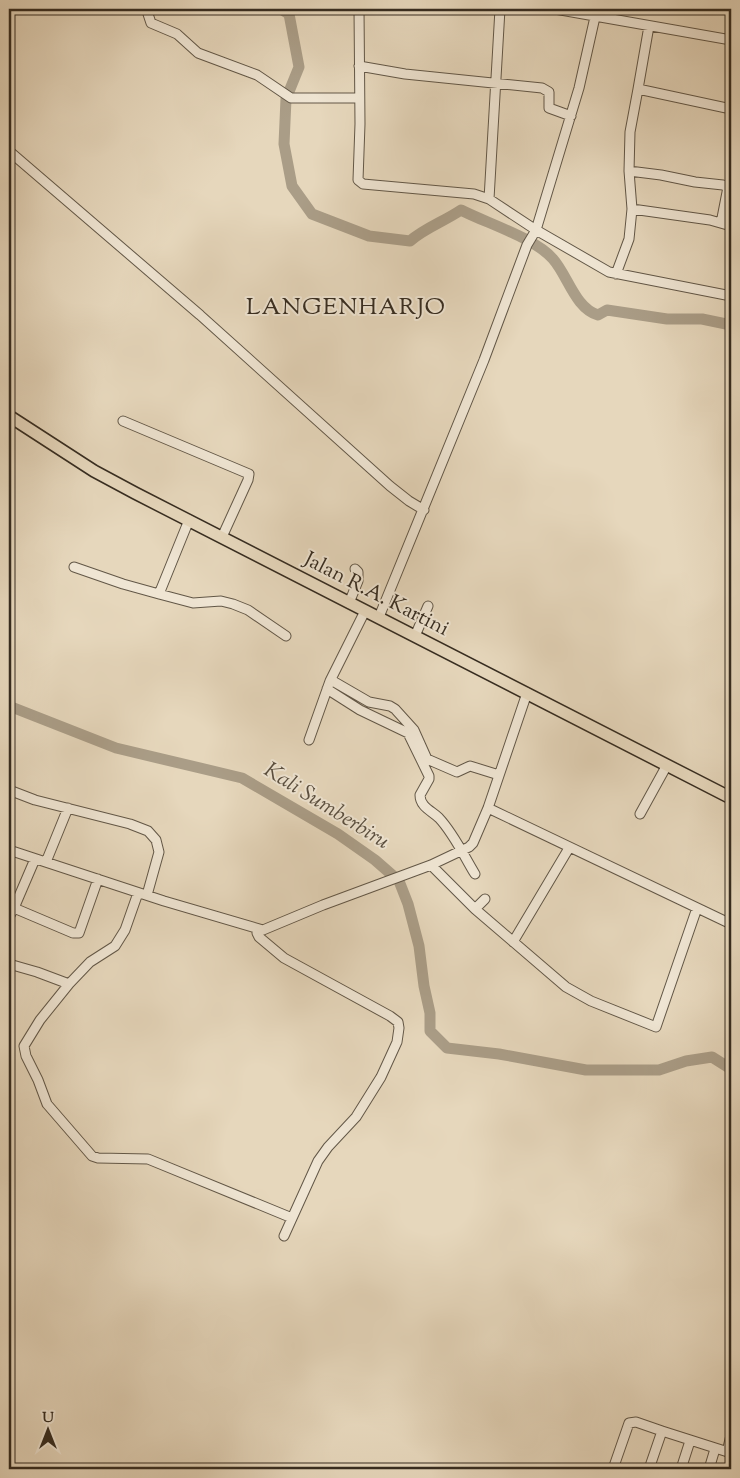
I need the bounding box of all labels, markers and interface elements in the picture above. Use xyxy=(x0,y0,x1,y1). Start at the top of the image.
district label: LANGENHARJO xyxy=(246,291,446,325)
street label: Jalan R.A. Kartini xyxy=(297,545,454,645)
water label: Kali Sumberbiru xyxy=(257,756,396,859)
north arrow xyxy=(22,1406,72,1456)
text: U xyxy=(42,1409,54,1429)

